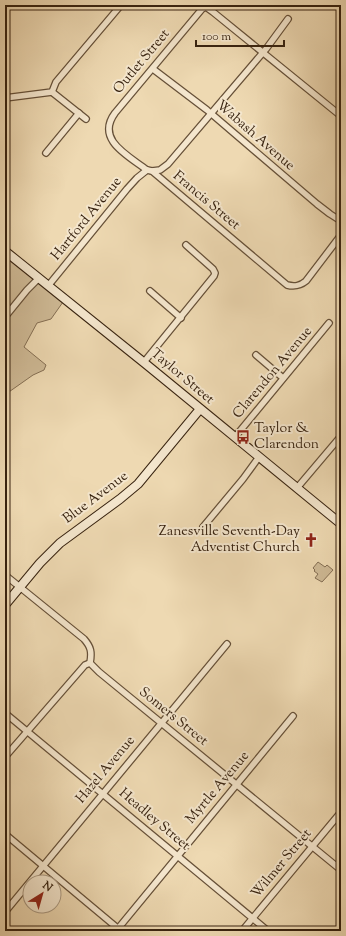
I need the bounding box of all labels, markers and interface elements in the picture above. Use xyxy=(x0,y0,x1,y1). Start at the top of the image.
scale bar xyxy=(196,22,284,48)
street label: Outlet Street xyxy=(109,25,175,99)
text: 100 m xyxy=(202,28,231,46)
street label: Wabash Avenue xyxy=(211,96,299,176)
street label: Francis Street xyxy=(168,167,244,235)
street label: Hartford Avenue xyxy=(47,173,127,265)
street label: Clarendon Avenue xyxy=(228,323,318,423)
street label: Taylor Street xyxy=(146,344,218,410)
place label: Taylor & Clarendon xyxy=(254,419,319,455)
bus stop icon: Taylor & Clarendon xyxy=(235,429,251,445)
street label: Blue Avenue xyxy=(59,467,133,529)
place label: Zanesville Seventh-Day Adventist Church xyxy=(159,522,300,558)
church icon: Zanesville Seventh-Day Adventist Church xyxy=(303,532,319,548)
street label: Somers Street xyxy=(134,683,212,751)
street label: Hazel Avenue xyxy=(72,732,140,808)
street label: Myrtle Avenue xyxy=(182,747,254,829)
street label: Headley Street xyxy=(114,784,194,856)
street label: Wilmer Street xyxy=(247,825,317,903)
north arrow xyxy=(22,874,62,914)
text: N xyxy=(38,877,56,896)

